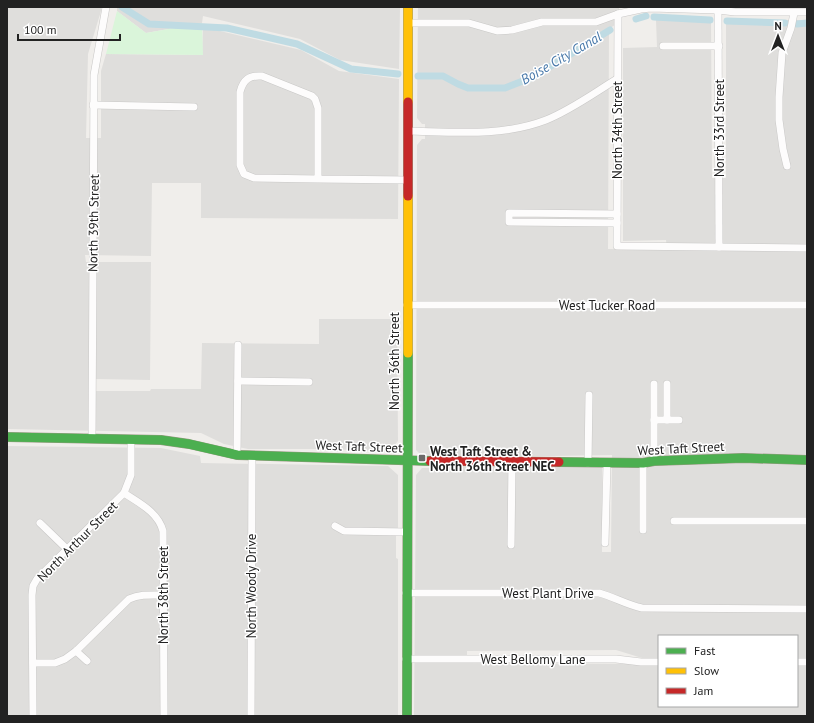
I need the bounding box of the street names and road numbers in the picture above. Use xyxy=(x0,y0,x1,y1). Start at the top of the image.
street label: North 33rd Street xyxy=(711,79,728,177)
street label: North 34th Street xyxy=(609,80,626,179)
street label: North 39th Street xyxy=(84,173,103,272)
street label: West Tucker Road xyxy=(559,297,655,314)
street label: North 36th Street xyxy=(386,311,403,410)
street label: West Taft Street xyxy=(315,436,403,457)
street label: West Taft Street xyxy=(637,438,726,459)
street label: North Arthur Street xyxy=(33,497,122,585)
street label: North Woody Drive xyxy=(243,534,260,638)
street label: North 38th Street xyxy=(155,545,172,644)
street label: West Plant Drive xyxy=(502,585,594,602)
street label: West Bellomy Lane xyxy=(480,651,586,668)

